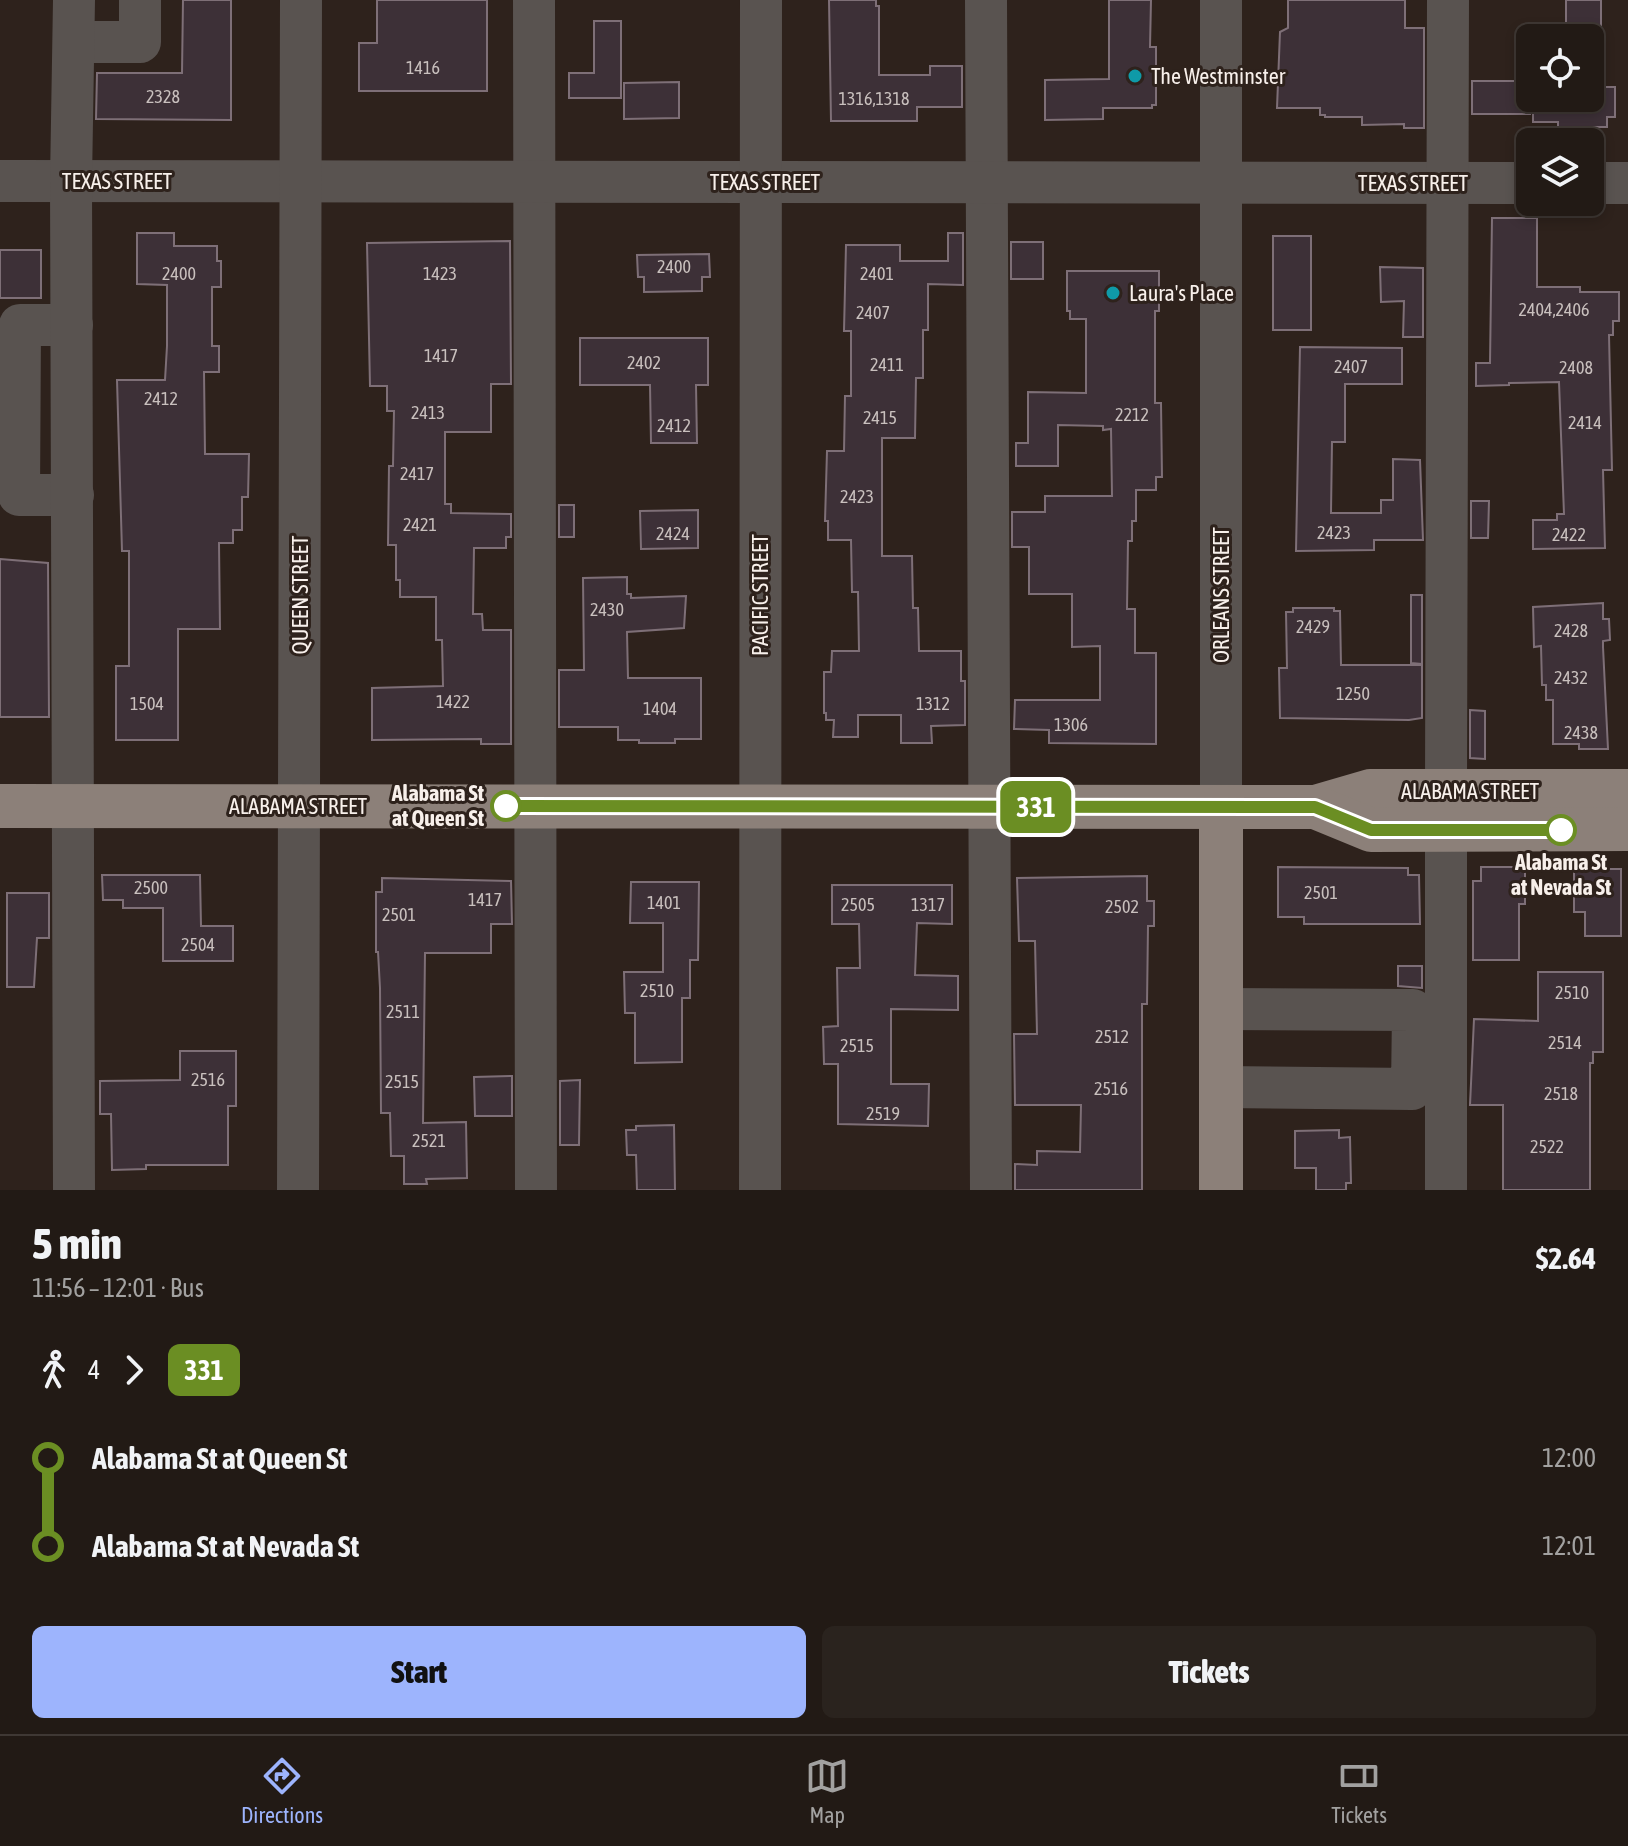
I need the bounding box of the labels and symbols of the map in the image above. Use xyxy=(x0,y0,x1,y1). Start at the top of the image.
house number: 1416 xyxy=(406,57,440,78)
place label: The Westminster xyxy=(1151,63,1286,89)
marker: The Westminster xyxy=(1126,67,1144,85)
house number: 2328 xyxy=(146,86,180,107)
house number: 1316,1318 xyxy=(839,88,909,109)
street label: TEXAS STREET xyxy=(62,168,172,194)
street label: TEXAS STREET xyxy=(710,169,820,195)
street label: TEXAS STREET xyxy=(1358,170,1468,196)
house number: 2400 xyxy=(657,256,691,277)
house number: 2400 xyxy=(162,263,196,284)
house number: 1423 xyxy=(423,263,457,284)
house number: 2401 xyxy=(860,263,894,284)
place label: Laura's Place xyxy=(1129,280,1234,306)
marker: Laura's Place xyxy=(1104,284,1122,302)
house number: 2404,2406 xyxy=(1519,299,1589,320)
house number: 2407 xyxy=(856,302,890,323)
house number: 1417 xyxy=(424,345,458,366)
house number: 2402 xyxy=(627,352,661,373)
house number: 2411 xyxy=(870,354,904,375)
house number: 2407 xyxy=(1334,356,1368,377)
house number: 2408 xyxy=(1559,357,1593,378)
house number: 2412 xyxy=(144,388,178,409)
house number: 2413 xyxy=(411,402,445,423)
house number: 2212 xyxy=(1115,404,1149,425)
house number: 2415 xyxy=(863,407,897,428)
house number: 2414 xyxy=(1568,412,1602,433)
house number: 2412 xyxy=(657,415,691,436)
house number: 2417 xyxy=(400,463,434,484)
house number: 2423 xyxy=(840,486,874,507)
house number: 2421 xyxy=(403,514,437,535)
house number: 2423 xyxy=(1317,522,1351,543)
house number: 2424 xyxy=(656,523,690,544)
house number: 2422 xyxy=(1552,524,1586,545)
street label: ORLEANS STREET xyxy=(1208,527,1234,663)
street label: PACIFIC STREET xyxy=(747,534,773,656)
street label: QUEEN STREET xyxy=(287,535,313,654)
house number: 2430 xyxy=(590,599,624,620)
house number: 2429 xyxy=(1296,616,1330,637)
house number: 2428 xyxy=(1554,620,1588,641)
house number: 2432 xyxy=(1554,667,1588,688)
house number: 1250 xyxy=(1336,683,1370,704)
house number: 1422 xyxy=(436,691,470,712)
house number: 1504 xyxy=(130,693,164,714)
house number: 1312 xyxy=(916,693,950,714)
house number: 1404 xyxy=(643,698,677,719)
house number: 1306 xyxy=(1054,714,1088,735)
house number: 2438 xyxy=(1564,722,1598,743)
street label: ALABAMA STREET xyxy=(1401,778,1539,804)
place label: Alabama St at Queen St xyxy=(391,780,485,831)
line badge: 331 xyxy=(990,781,1082,833)
marker: Alabama St at Queen St xyxy=(491,791,521,821)
street label: ALABAMA STREET xyxy=(229,793,367,819)
marker: Alabama St at Nevada St xyxy=(1546,815,1576,845)
place label: Alabama St at Nevada St xyxy=(1511,849,1612,900)
house number: 2500 xyxy=(134,877,168,898)
house number: 2501 xyxy=(1304,882,1338,903)
house number: 1417 xyxy=(468,889,502,910)
house number: 1401 xyxy=(647,892,681,913)
house number: 2505 xyxy=(841,894,875,915)
house number: 1317 xyxy=(911,894,945,915)
house number: 2502 xyxy=(1105,896,1139,917)
house number: 2501 xyxy=(382,904,416,925)
house number: 2504 xyxy=(181,934,215,955)
house number: 2510 xyxy=(640,980,674,1001)
house number: 2510 xyxy=(1555,982,1589,1003)
house number: 2511 xyxy=(386,1001,420,1022)
house number: 2512 xyxy=(1095,1026,1129,1047)
house number: 2514 xyxy=(1548,1032,1582,1053)
house number: 2515 xyxy=(840,1035,874,1056)
house number: 2516 xyxy=(191,1069,225,1090)
house number: 2515 xyxy=(385,1071,419,1092)
house number: 2516 xyxy=(1094,1078,1128,1099)
house number: 2518 xyxy=(1544,1083,1578,1104)
house number: 2519 xyxy=(866,1103,900,1124)
house number: 2521 xyxy=(412,1130,446,1151)
house number: 2522 xyxy=(1530,1136,1564,1157)

